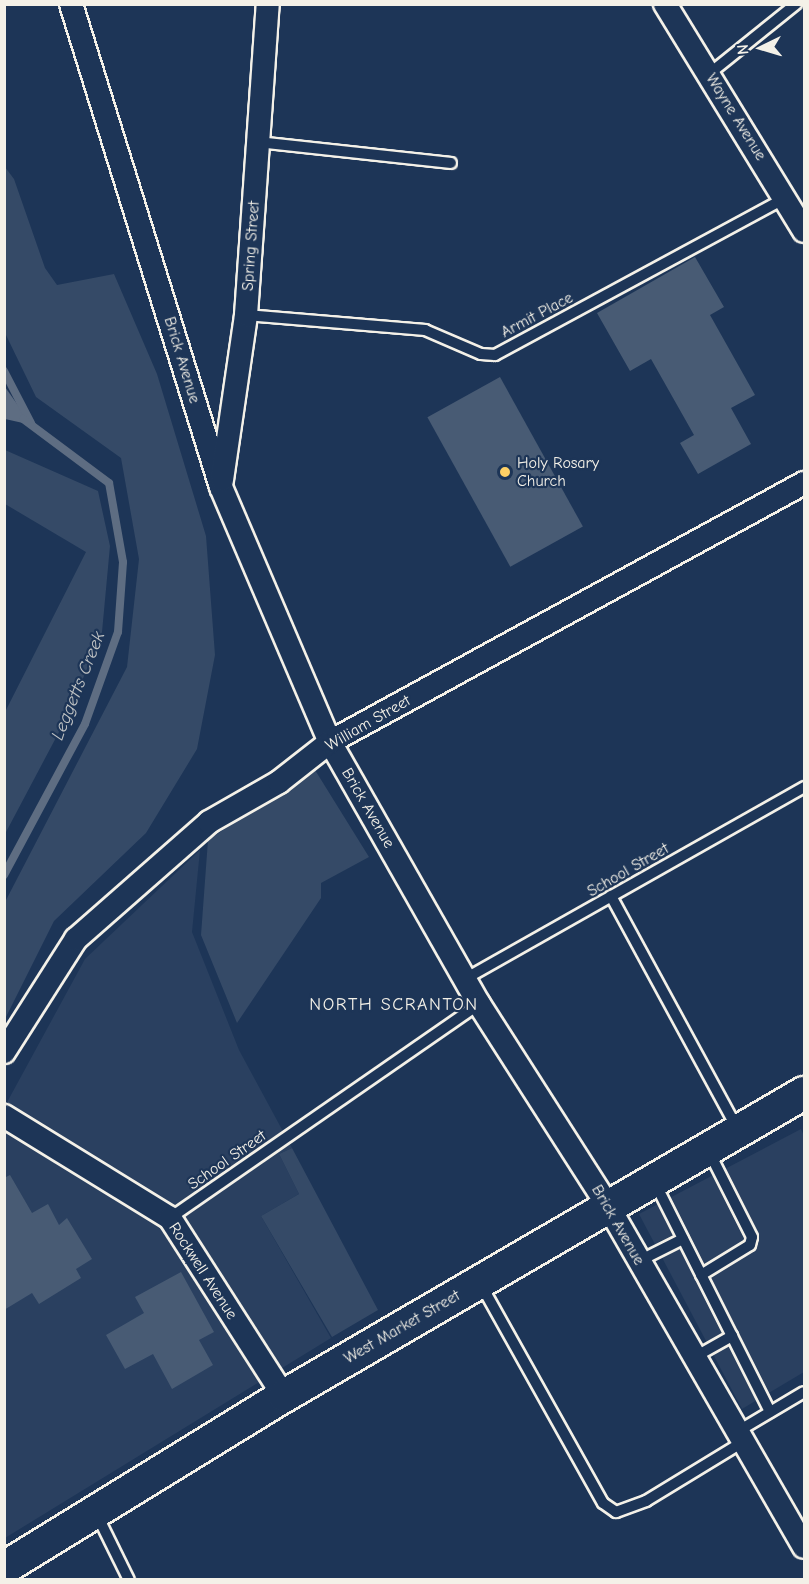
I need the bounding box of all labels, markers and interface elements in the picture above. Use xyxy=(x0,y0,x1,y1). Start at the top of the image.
north arrow xyxy=(731,18,791,78)
text: N xyxy=(734,44,752,56)
street label: Wayne Avenue xyxy=(702,70,770,164)
street label: Spring Street xyxy=(238,200,264,292)
street label: Armit Place xyxy=(498,288,576,342)
street label: Brick Avenue xyxy=(160,314,204,406)
place label: Holy Rosary Church xyxy=(517,453,599,491)
marker: Holy Rosary Church xyxy=(498,465,512,479)
water label: Leggetts Creek xyxy=(47,629,111,743)
street label: William Street xyxy=(322,691,414,755)
street label: Brick Avenue xyxy=(337,764,399,852)
street label: School Street xyxy=(584,839,672,901)
district label: NORTH SCRANTON xyxy=(309,994,479,1016)
street label: School Street xyxy=(184,1126,270,1194)
street label: Brick Avenue xyxy=(587,1181,649,1269)
street label: Rockwell Avenue xyxy=(165,1219,241,1323)
street label: West Market Street xyxy=(341,1286,463,1368)

